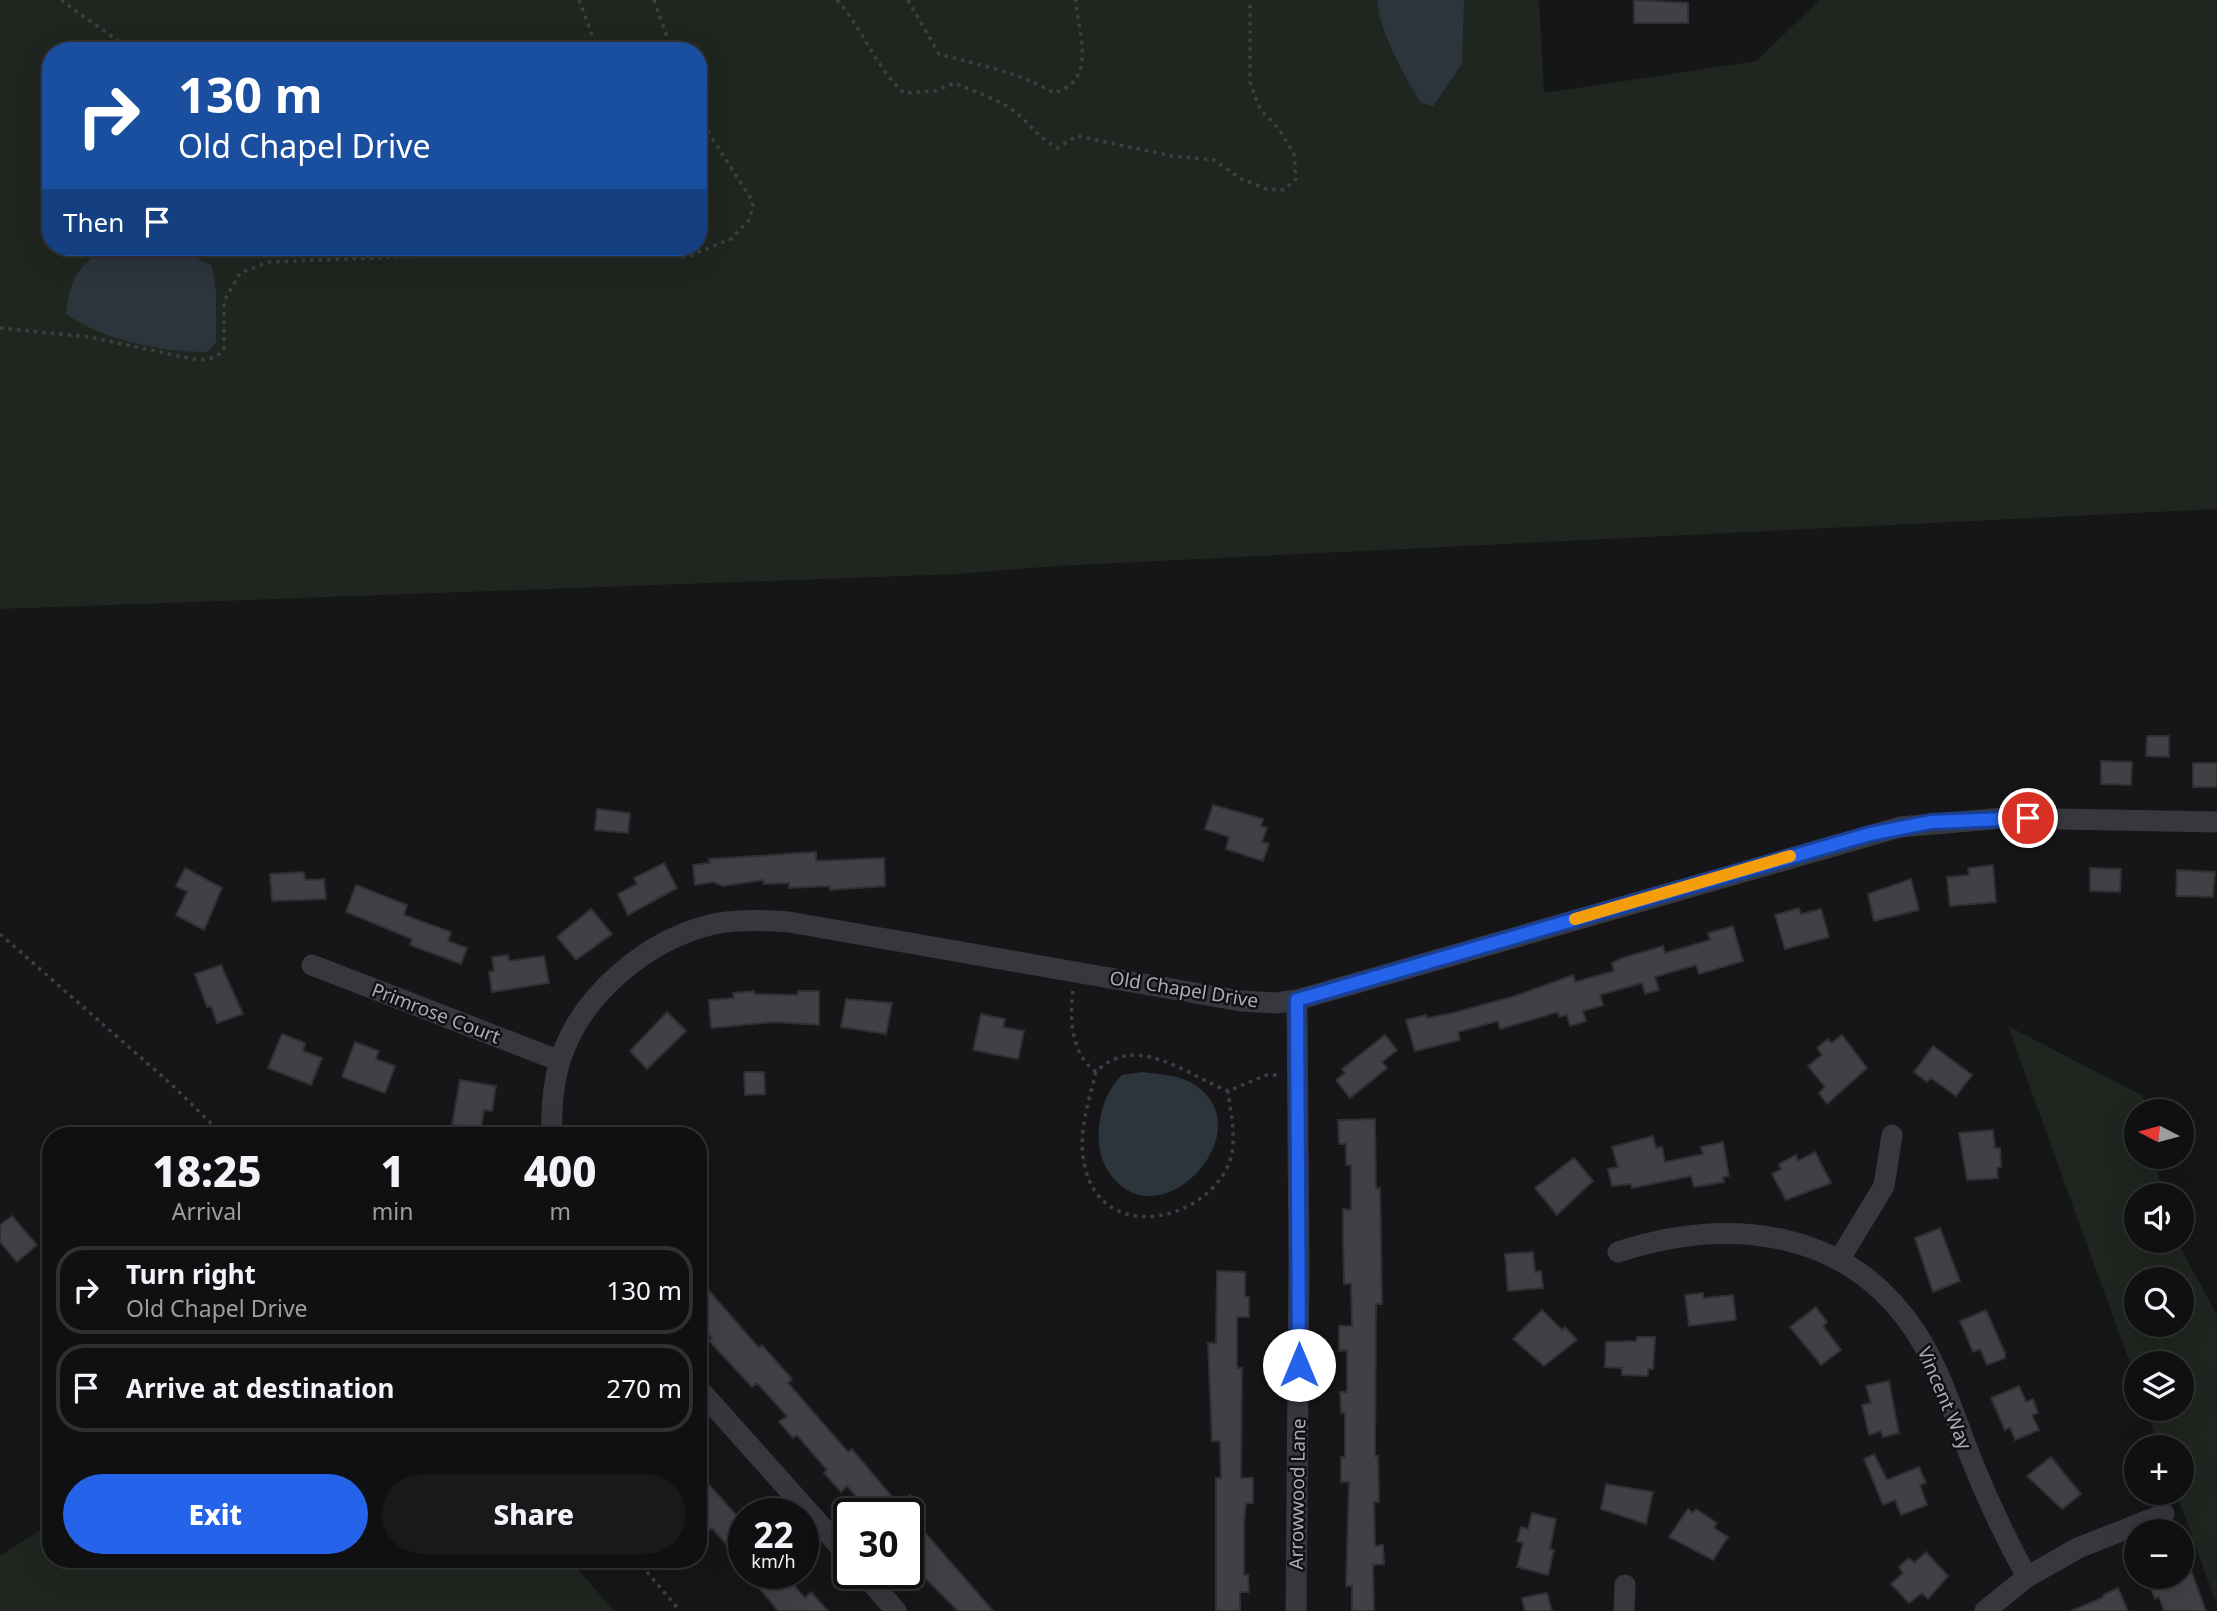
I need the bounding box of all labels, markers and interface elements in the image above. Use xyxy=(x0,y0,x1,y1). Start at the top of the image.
text: 130 m xyxy=(178,61,323,127)
icon: right xyxy=(63,70,154,161)
text: Old Chapel Drive xyxy=(178,124,431,167)
icon: arrive xyxy=(138,203,176,241)
text: Then xyxy=(63,204,124,240)
pin xyxy=(1998,788,2058,848)
icon: arrive xyxy=(2009,799,2047,837)
street label: Old Chapel Drive xyxy=(1108,964,1260,1014)
street label: Primrose Court xyxy=(368,977,504,1049)
north arrow xyxy=(2124,1099,2194,1169)
map controls xyxy=(2124,1099,2194,1589)
text: 18:25 xyxy=(152,1142,261,1199)
text: 1 xyxy=(380,1142,405,1199)
text: 400 xyxy=(524,1142,597,1199)
button: sound xyxy=(2124,1183,2194,1253)
text: Arrival xyxy=(172,1195,242,1227)
text: min xyxy=(372,1195,413,1227)
text: m xyxy=(549,1195,571,1227)
text: Turn right xyxy=(126,1256,256,1292)
button: search xyxy=(2124,1267,2194,1337)
icon: right xyxy=(67,1271,105,1309)
text: 130 m xyxy=(606,1272,682,1308)
text: Old Chapel Drive xyxy=(126,1292,308,1324)
position arrow xyxy=(1262,1328,1336,1402)
street label: Vincent Way xyxy=(1912,1343,1978,1454)
button: layers xyxy=(2124,1351,2194,1421)
icon: arrive xyxy=(67,1369,105,1407)
text: Arrive at destination xyxy=(126,1370,395,1406)
text: 270 m xyxy=(606,1370,682,1406)
street label: Arrowwood Lane xyxy=(1283,1418,1311,1570)
button: + xyxy=(2124,1435,2194,1505)
button: Exit xyxy=(63,1474,368,1554)
button: Share xyxy=(382,1474,686,1554)
speed limit sign: 30 xyxy=(833,1498,924,1589)
text: 22 xyxy=(753,1511,794,1558)
button: − xyxy=(2124,1519,2194,1589)
text: km/h xyxy=(751,1549,796,1573)

